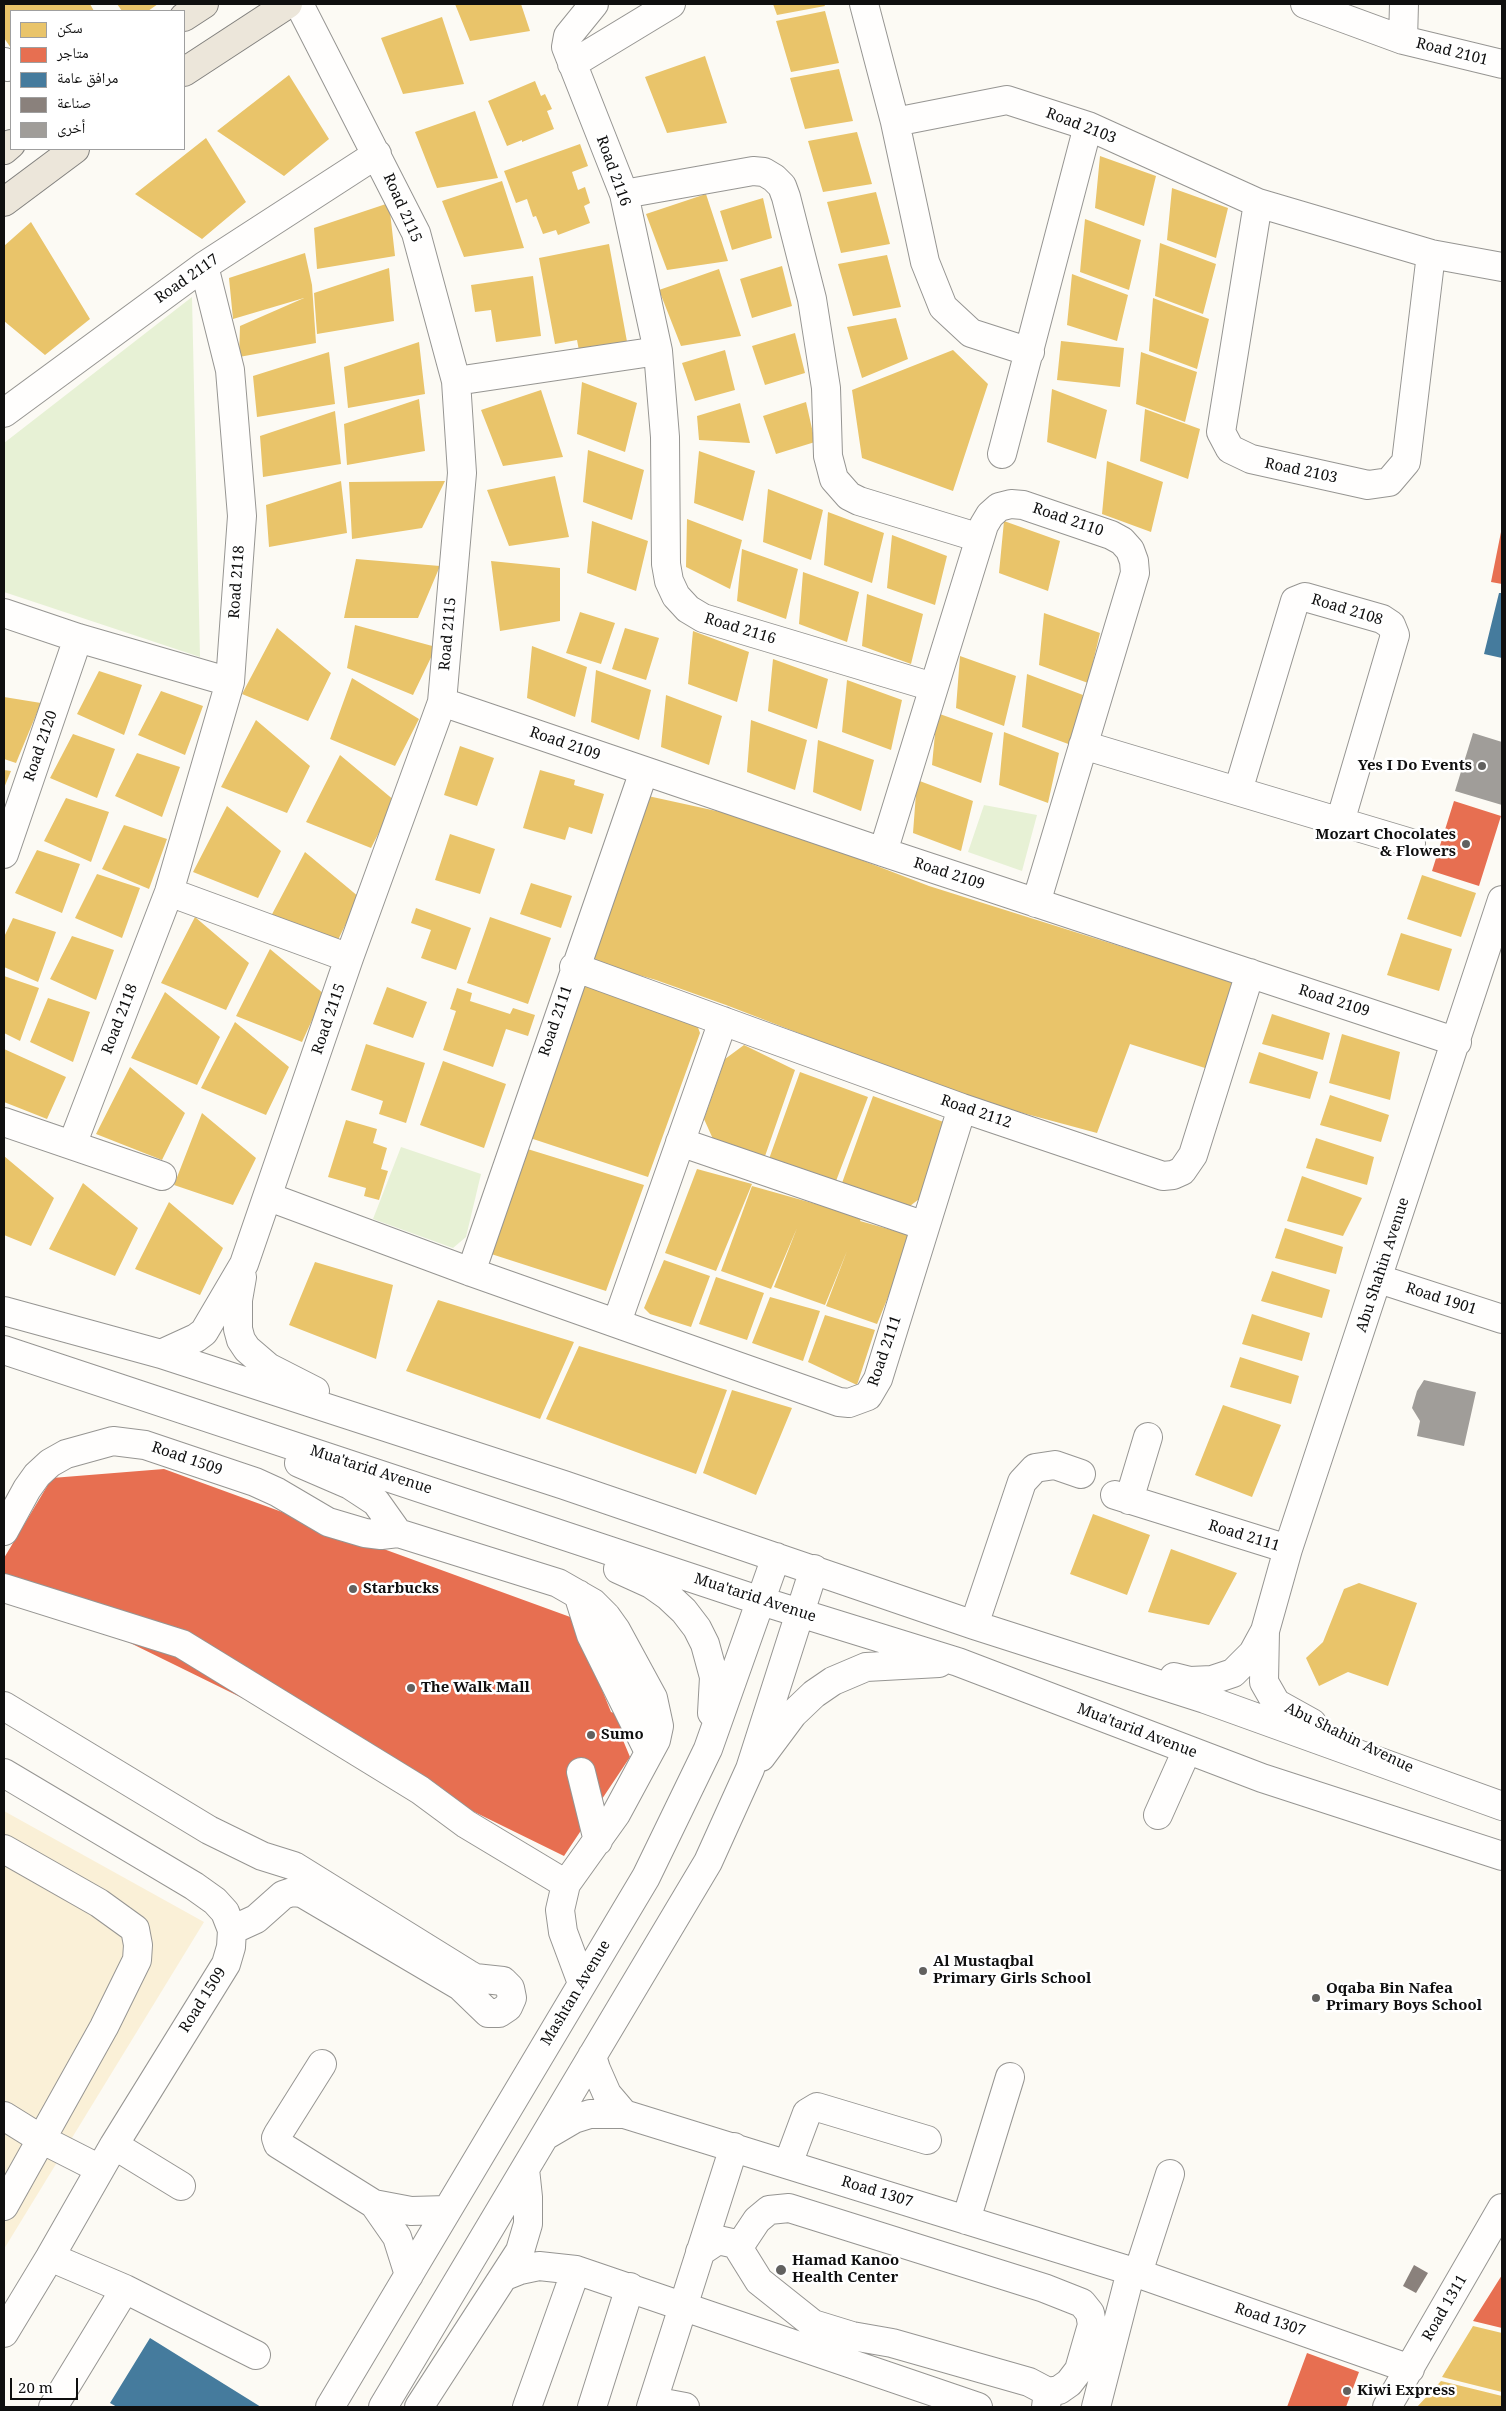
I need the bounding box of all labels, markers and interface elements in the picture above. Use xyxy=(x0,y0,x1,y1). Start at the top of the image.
legend xyxy=(10,10,185,150)
text: سكن xyxy=(57,17,83,37)
street label: Road 2101 xyxy=(1414,34,1490,70)
text: متاجر xyxy=(57,42,89,62)
text: مرافق عامة xyxy=(57,67,118,87)
text: صناعة xyxy=(57,92,91,112)
street label: Road 2103 xyxy=(1043,104,1119,148)
text: أخرى xyxy=(57,117,85,137)
street label: Road 2116 xyxy=(592,133,634,209)
street label: Road 2115 xyxy=(379,171,425,245)
street label: Road 2117 xyxy=(152,251,222,307)
street label: Road 2103 xyxy=(1263,455,1339,487)
street label: Road 2110 xyxy=(1030,500,1106,540)
street label: Road 2118 xyxy=(225,545,249,619)
street label: Road 2108 xyxy=(1309,591,1385,629)
street label: Road 2115 xyxy=(436,597,460,671)
street label: Road 2116 xyxy=(702,610,778,648)
street label: Road 2120 xyxy=(21,708,61,784)
street label: Road 2109 xyxy=(527,724,603,764)
place label: Yes I Do Events xyxy=(1358,757,1472,775)
marker: Yes I Do Events xyxy=(1476,760,1488,772)
place label: Mozart Chocolates & Flowers xyxy=(1315,826,1456,861)
marker: Mozart Chocolates & Flowers xyxy=(1460,838,1472,850)
street label: Road 2109 xyxy=(911,854,987,894)
street label: Road 2118 xyxy=(98,981,142,1057)
street label: Road 2115 xyxy=(309,981,349,1057)
street label: Road 2109 xyxy=(1296,981,1372,1021)
street label: Road 2111 xyxy=(536,983,576,1059)
street label: Road 2112 xyxy=(938,1092,1014,1132)
street label: Abu Shahin Avenue xyxy=(1353,1195,1413,1335)
street label: Road 1901 xyxy=(1403,1279,1479,1319)
street label: Road 2111 xyxy=(865,1313,905,1389)
street label: Road 1509 xyxy=(149,1439,225,1479)
street label: Mua'tarid Avenue xyxy=(308,1442,434,1498)
street label: Road 2111 xyxy=(1206,1517,1282,1555)
street label: Mua'tarid Avenue xyxy=(692,1570,818,1626)
place label: Starbucks xyxy=(363,1580,439,1598)
marker: Starbucks xyxy=(347,1583,359,1595)
place label: The Walk Mall xyxy=(421,1679,530,1697)
marker: The Walk Mall xyxy=(405,1682,417,1694)
street label: Abu Shahin Avenue xyxy=(1282,1699,1416,1777)
street label: Mua'tarid Avenue xyxy=(1074,1700,1200,1762)
place label: Sumo xyxy=(601,1726,644,1744)
marker: Sumo xyxy=(585,1729,597,1741)
street label: Mashtan Avenue xyxy=(537,1937,615,2049)
place label: Al Mustaqbal Primary Girls School xyxy=(933,1953,1091,1988)
street label: Road 1509 xyxy=(176,1964,230,2036)
marker: Al Mustaqbal Primary Girls School xyxy=(917,1965,929,1977)
place label: Oqaba Bin Nafea Primary Boys School xyxy=(1326,1980,1482,2015)
marker: Oqaba Bin Nafea Primary Boys School xyxy=(1310,1992,1322,2004)
street label: Road 1307 xyxy=(839,2173,915,2211)
place label: Hamad Kanoo Health Center xyxy=(792,2252,899,2287)
marker: Hamad Kanoo Health Center xyxy=(774,2263,788,2277)
street label: Road 1311 xyxy=(1419,2272,1471,2344)
street label: Road 1307 xyxy=(1232,2300,1308,2340)
scale bar xyxy=(12,2368,80,2400)
text: 20 m xyxy=(18,2377,53,2397)
place label: Kiwi Express xyxy=(1357,2382,1455,2400)
marker: Kiwi Express xyxy=(1341,2385,1353,2397)

